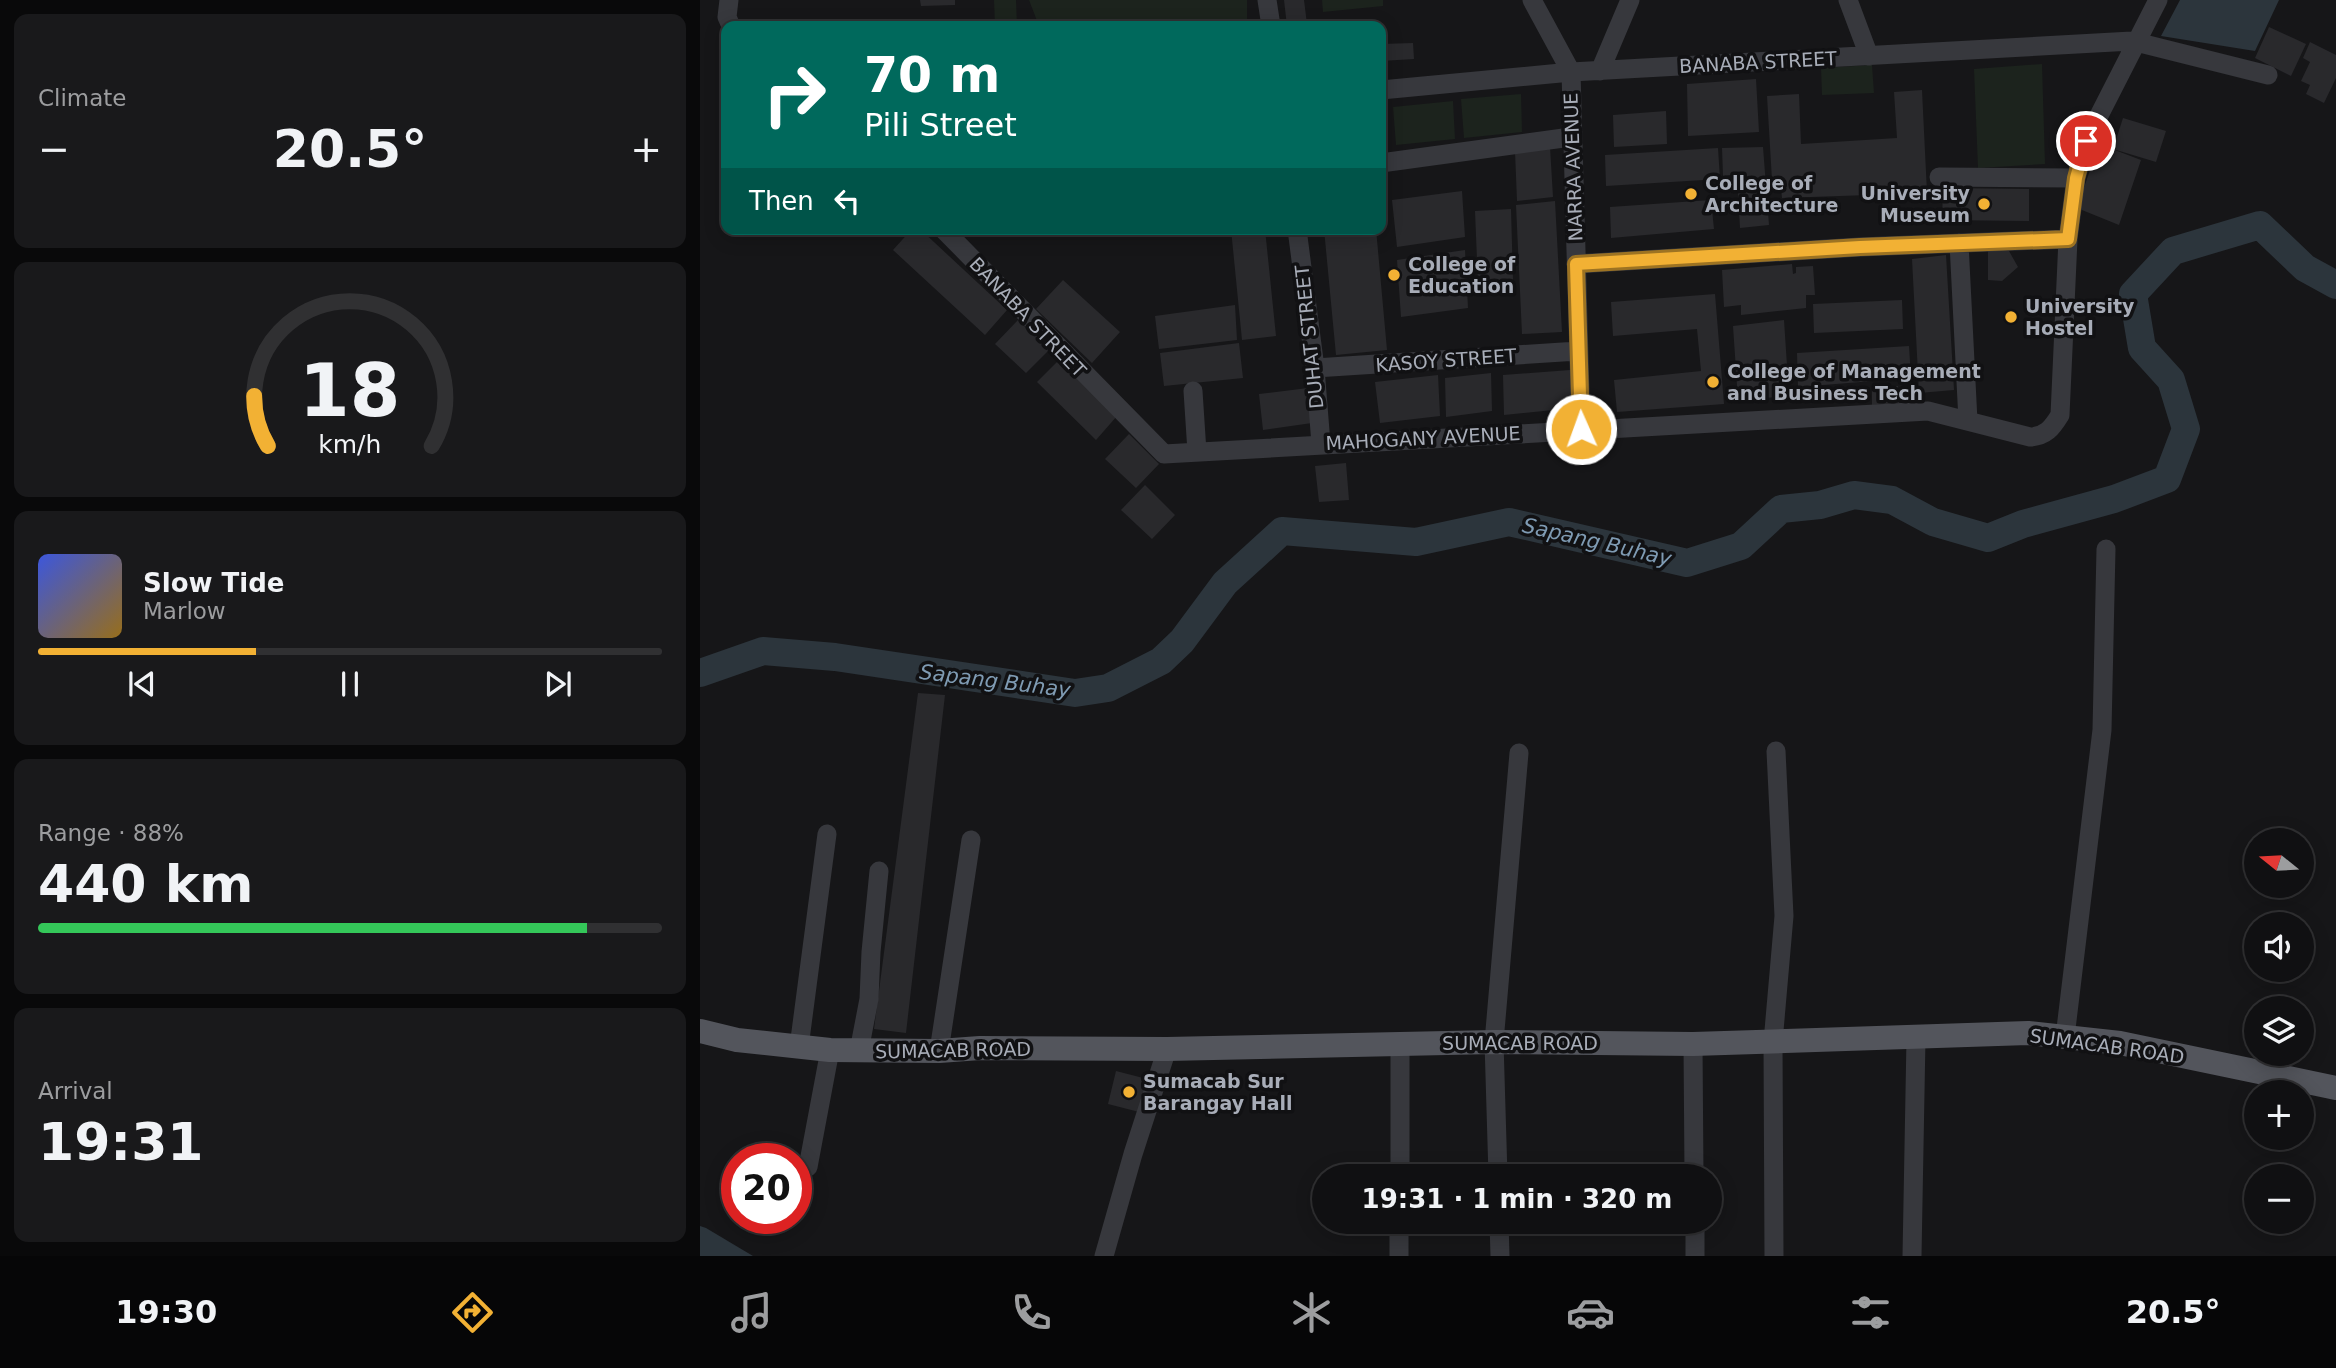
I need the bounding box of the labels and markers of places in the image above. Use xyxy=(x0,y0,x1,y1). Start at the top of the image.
pin xyxy=(2056,111,2116,171)
place label: College of Architecture xyxy=(1705,172,1838,216)
place label: University Museum xyxy=(1861,182,1971,226)
marker: College of Architecture xyxy=(1683,186,1699,202)
marker: University Museum xyxy=(1976,196,1992,212)
place label: College of Education xyxy=(1408,253,1516,297)
marker: College of Education xyxy=(1386,267,1402,283)
place label: University Hostel xyxy=(2025,295,2135,339)
marker: University Hostel xyxy=(2003,309,2019,325)
place label: College of Management and Business Tech xyxy=(1727,360,1981,404)
marker: College of Management and Business Tech xyxy=(1705,374,1721,390)
place label: Sumacab Sur Barangay Hall xyxy=(1143,1070,1293,1114)
marker: Sumacab Sur Barangay Hall xyxy=(1121,1084,1137,1100)

